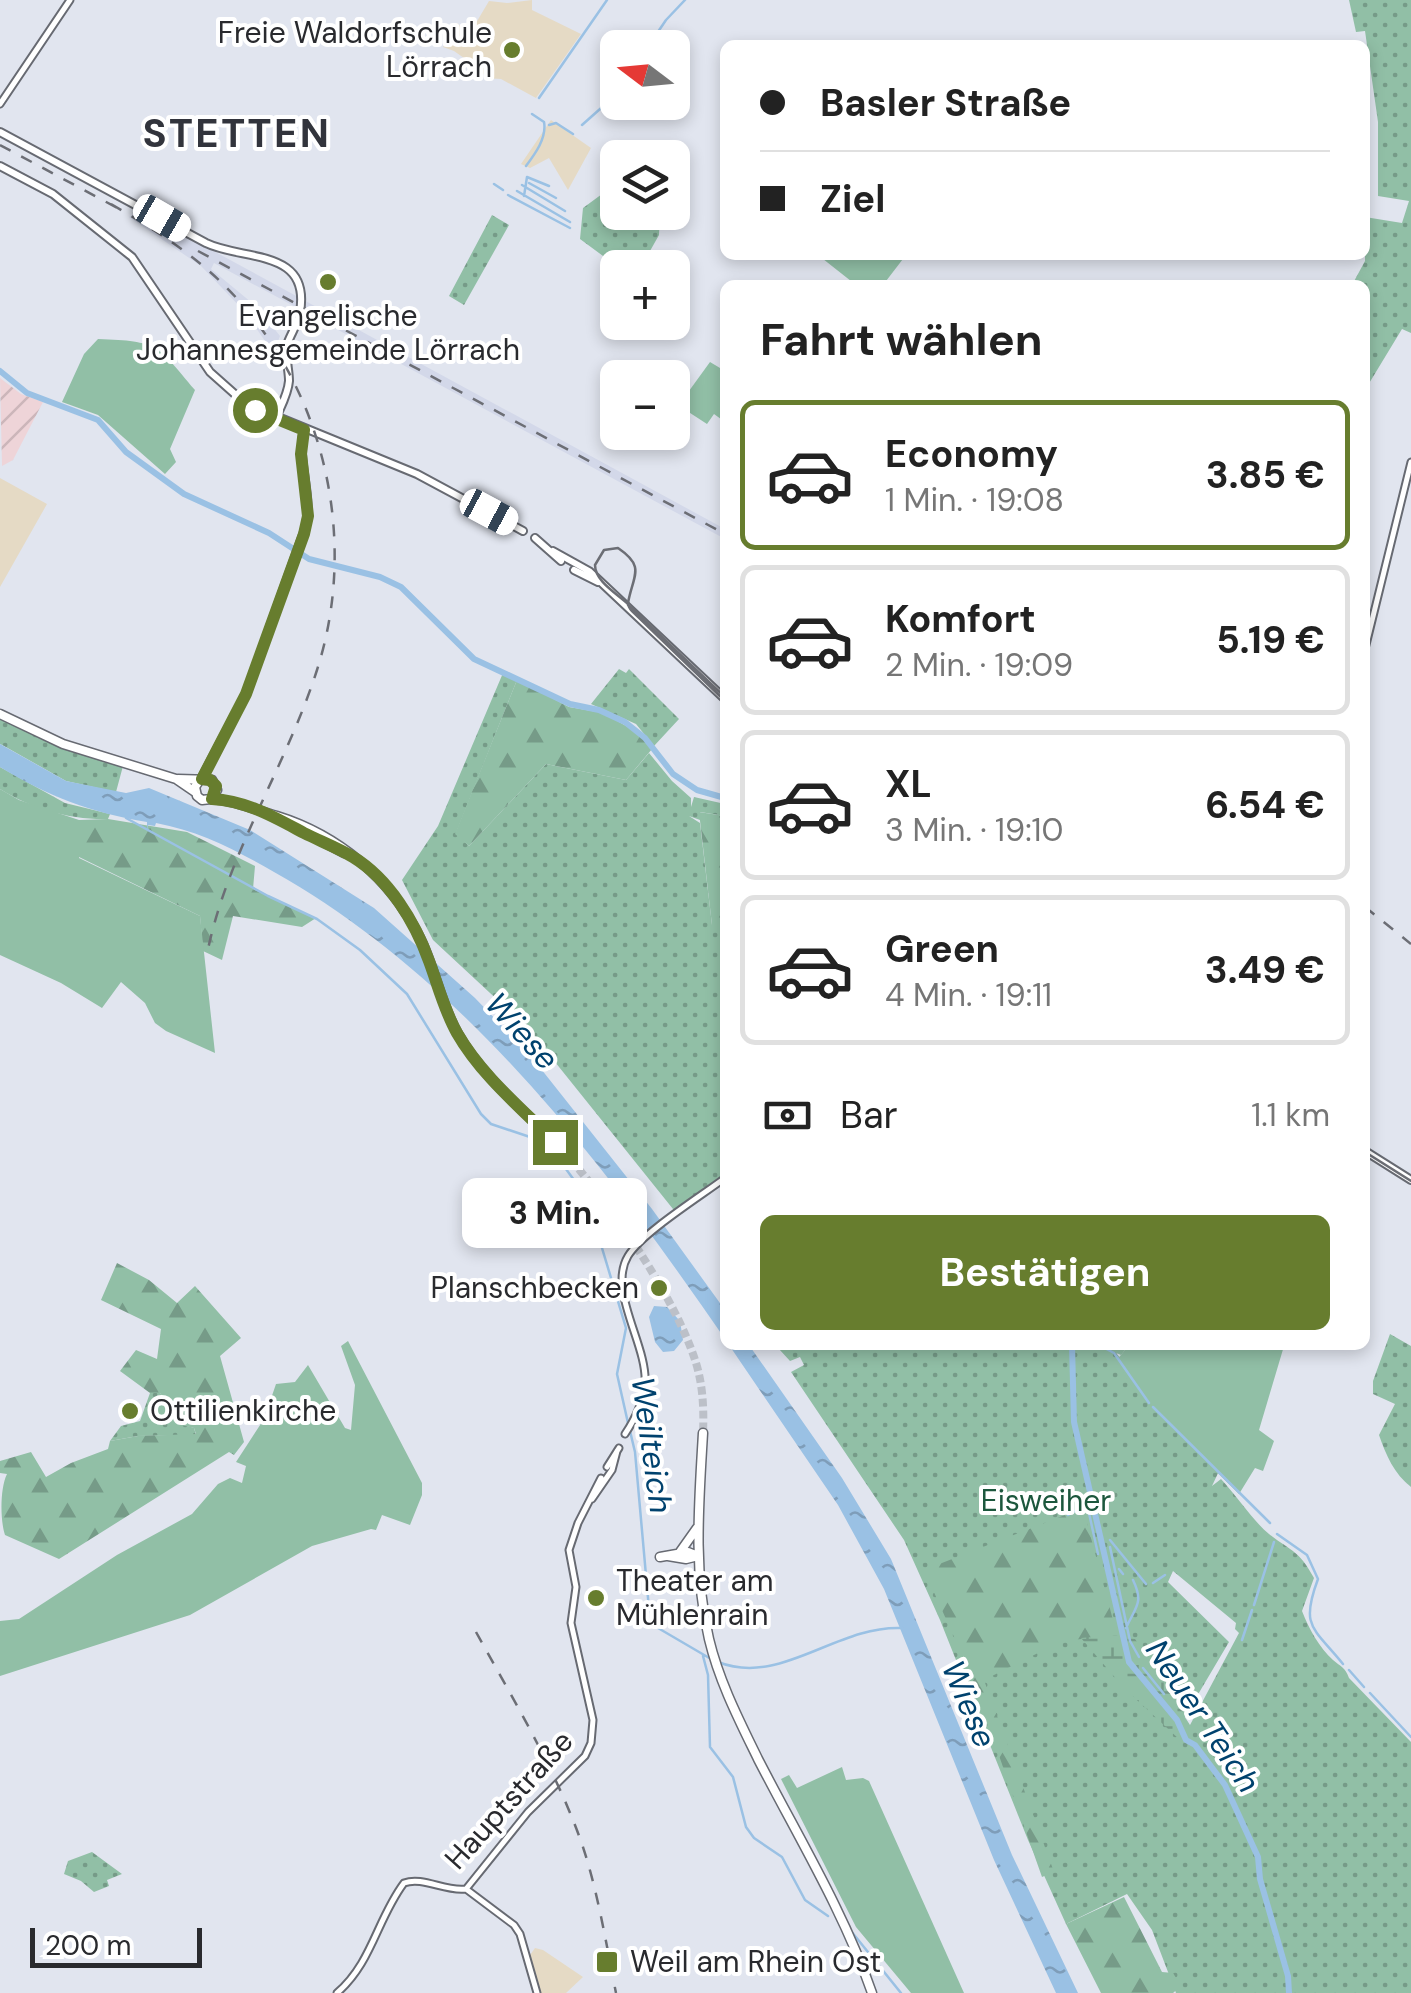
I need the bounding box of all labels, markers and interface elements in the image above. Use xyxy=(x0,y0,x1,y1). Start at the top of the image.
place label: Freie Waldorfschule Lörrach xyxy=(218,13,492,86)
north arrow xyxy=(600,30,690,120)
map controls xyxy=(600,30,690,450)
marker: Freie Waldorfschule Lörrach xyxy=(501,39,523,61)
text: Basler Straße xyxy=(820,78,1071,128)
district label: STETTEN xyxy=(143,107,331,159)
button: layers xyxy=(600,140,690,230)
text: Ziel xyxy=(820,174,885,224)
car xyxy=(129,190,195,246)
button: + xyxy=(600,250,690,340)
marker: Evangelische Johannesgemeinde Lörrach xyxy=(317,271,339,293)
place label: Evangelische Johannesgemeinde Lörrach xyxy=(136,296,520,369)
text: Fahrt wählen xyxy=(760,310,1042,369)
button: − xyxy=(600,360,690,450)
route start xyxy=(233,388,278,433)
text: Economy xyxy=(885,429,1058,479)
icon: car xyxy=(765,430,855,520)
text: 3.85 € xyxy=(1206,450,1325,500)
text: 1 Min. · 19:08 xyxy=(885,479,1064,521)
car xyxy=(455,485,523,539)
text: Komfort xyxy=(885,594,1036,644)
icon: car xyxy=(765,595,855,685)
text: 5.19 € xyxy=(1216,615,1325,665)
text: 2 Min. · 19:09 xyxy=(885,644,1073,686)
text: XL xyxy=(885,759,932,809)
icon: car xyxy=(765,760,855,850)
text: 6.54 € xyxy=(1205,780,1325,830)
text: 3 Min. · 19:10 xyxy=(885,809,1064,851)
text: Green xyxy=(885,924,999,974)
icon: car xyxy=(765,925,855,1015)
text: 3.49 € xyxy=(1205,945,1325,995)
text: 4 Min. · 19:11 xyxy=(885,974,1052,1016)
water label: Wiese xyxy=(476,983,568,1079)
icon: cash xyxy=(760,1088,815,1143)
text: Bar xyxy=(840,1090,898,1140)
text: 1.1 km xyxy=(1251,1094,1330,1136)
route end xyxy=(533,1120,578,1165)
callout: 3 Min. xyxy=(462,1177,648,1247)
text: 3 Min. xyxy=(509,1192,600,1234)
button: Bestätigen xyxy=(760,1215,1330,1330)
place label: Planschbecken xyxy=(431,1268,639,1307)
marker: Planschbecken xyxy=(648,1277,670,1299)
water label: Weilteich xyxy=(622,1374,682,1516)
place label: Ottilienkirche xyxy=(150,1391,336,1430)
marker: Ottilienkirche xyxy=(119,1400,141,1422)
park label: Eisweiher xyxy=(981,1481,1111,1520)
place label: Theater am Mühlenrain xyxy=(616,1561,774,1634)
marker: Theater am Mühlenrain xyxy=(585,1587,607,1609)
water label: Neuer Teich xyxy=(1136,1631,1270,1801)
water label: Wiese xyxy=(932,1654,1006,1754)
street label: Hauptstraße xyxy=(436,1722,581,1877)
scale bar xyxy=(30,1923,202,1968)
text: 200 m xyxy=(45,1927,132,1964)
place label: Weil am Rhein Ost xyxy=(630,1942,881,1981)
marker: Weil am Rhein Ost xyxy=(594,1949,620,1975)

